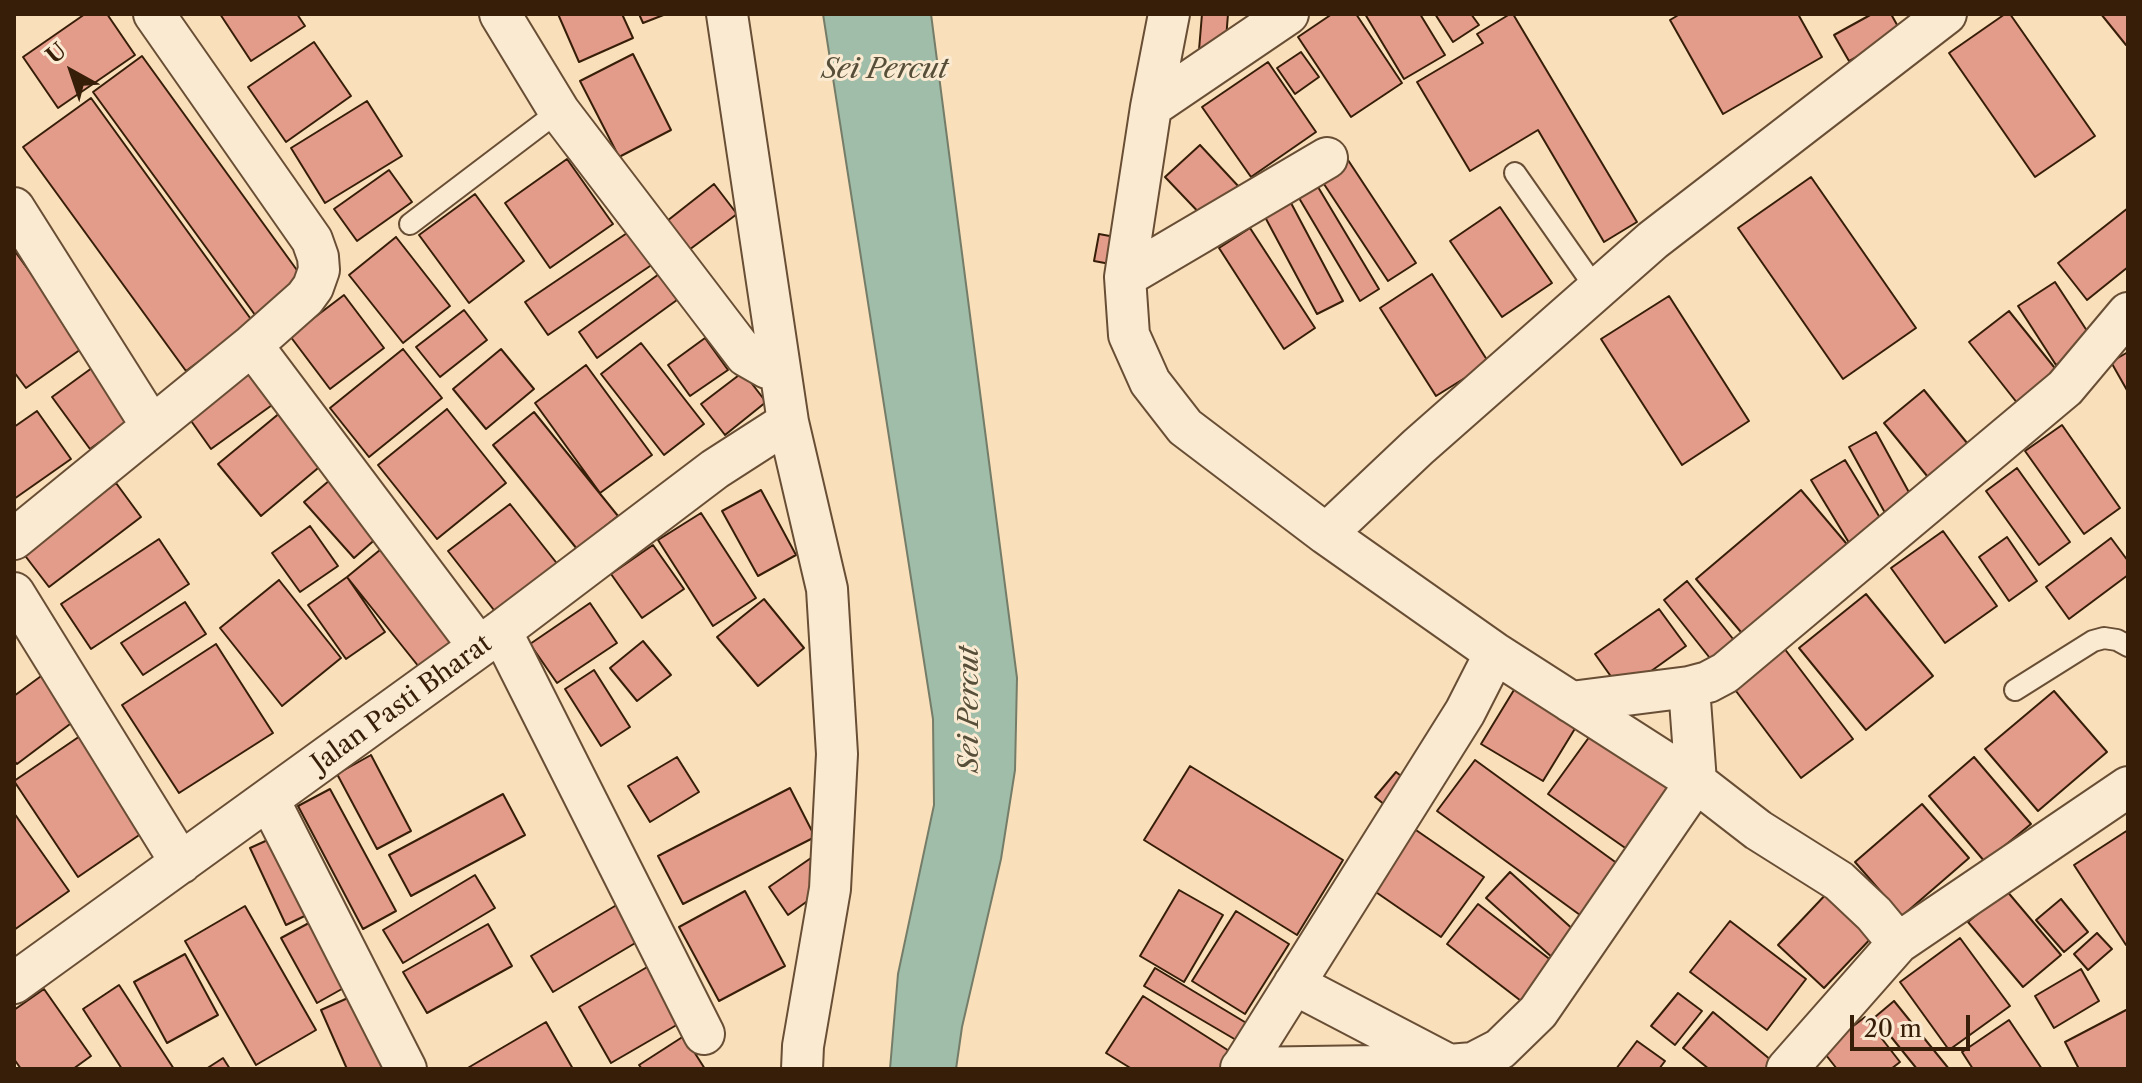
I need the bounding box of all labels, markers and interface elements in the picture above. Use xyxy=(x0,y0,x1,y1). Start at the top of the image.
north arrow xyxy=(32,32,112,112)
text: U xyxy=(41,37,72,69)
water label: Sei Percut xyxy=(822,53,948,87)
street label: Jalan Pasti Bharat xyxy=(306,628,498,780)
water label: Sei Percut xyxy=(953,646,987,772)
scale bar xyxy=(1854,999,1974,1049)
text: 20 m xyxy=(1864,1014,1922,1043)

